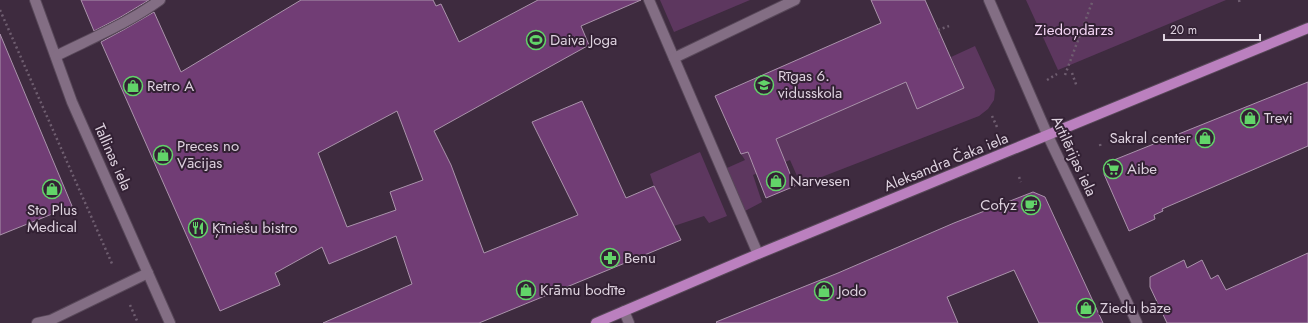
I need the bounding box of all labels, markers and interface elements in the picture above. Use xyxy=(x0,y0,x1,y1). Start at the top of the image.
scale bar xyxy=(1164,16,1260,42)
park label: Ziedoņdārzs xyxy=(1035,19,1113,41)
text: 20 m xyxy=(1170,21,1197,39)
sports icon: Daiva Joga xyxy=(525,29,547,51)
place label: Daiva Joga xyxy=(550,29,617,51)
place label: Rīgas 6. vidusskola xyxy=(778,65,842,104)
school or university icon: Rīgas 6. vidusskola xyxy=(753,74,775,96)
shop icon: Retro A xyxy=(122,75,144,97)
place label: Retro A xyxy=(147,75,194,97)
shop icon: Trevi xyxy=(1239,107,1261,129)
place label: Trevi xyxy=(1264,107,1293,129)
street label: Artilērijas iela xyxy=(1046,112,1102,200)
street label: Tallinas iela xyxy=(88,120,138,194)
street label: Aleksandra Čaka iela xyxy=(881,127,1011,197)
place label: Sakral center xyxy=(1109,127,1192,149)
shop icon: Sakral center xyxy=(1194,127,1216,149)
place label: Preces no Vācijas xyxy=(177,135,239,174)
shop icon: Preces no Vācijas xyxy=(152,144,174,166)
supermarket icon: Aibe xyxy=(1102,158,1124,180)
place label: Aibe xyxy=(1127,158,1157,180)
shop icon: Narvesen xyxy=(765,170,787,192)
place label: Narvesen xyxy=(790,170,850,192)
shop icon: Sto Plus Medical xyxy=(41,178,63,200)
place label: Cofyz xyxy=(980,194,1017,216)
cafe icon: Cofyz xyxy=(1020,194,1042,216)
place label: Sto Plus Medical xyxy=(27,199,77,238)
restaurant icon: Ķīniešu bistro xyxy=(187,217,209,239)
place label: Ķīniešu bistro xyxy=(212,217,298,239)
pharmacy icon: Benu xyxy=(599,247,621,269)
place label: Benu xyxy=(624,247,656,269)
shop icon: Krāmu bodīte xyxy=(515,279,537,301)
place label: Krāmu bodīte xyxy=(540,279,626,301)
shop icon: Jodo xyxy=(813,280,835,302)
place label: Jodo xyxy=(836,280,867,302)
shop icon: Ziedu bāze xyxy=(1075,297,1097,319)
place label: Ziedu bāze xyxy=(1100,297,1171,319)

